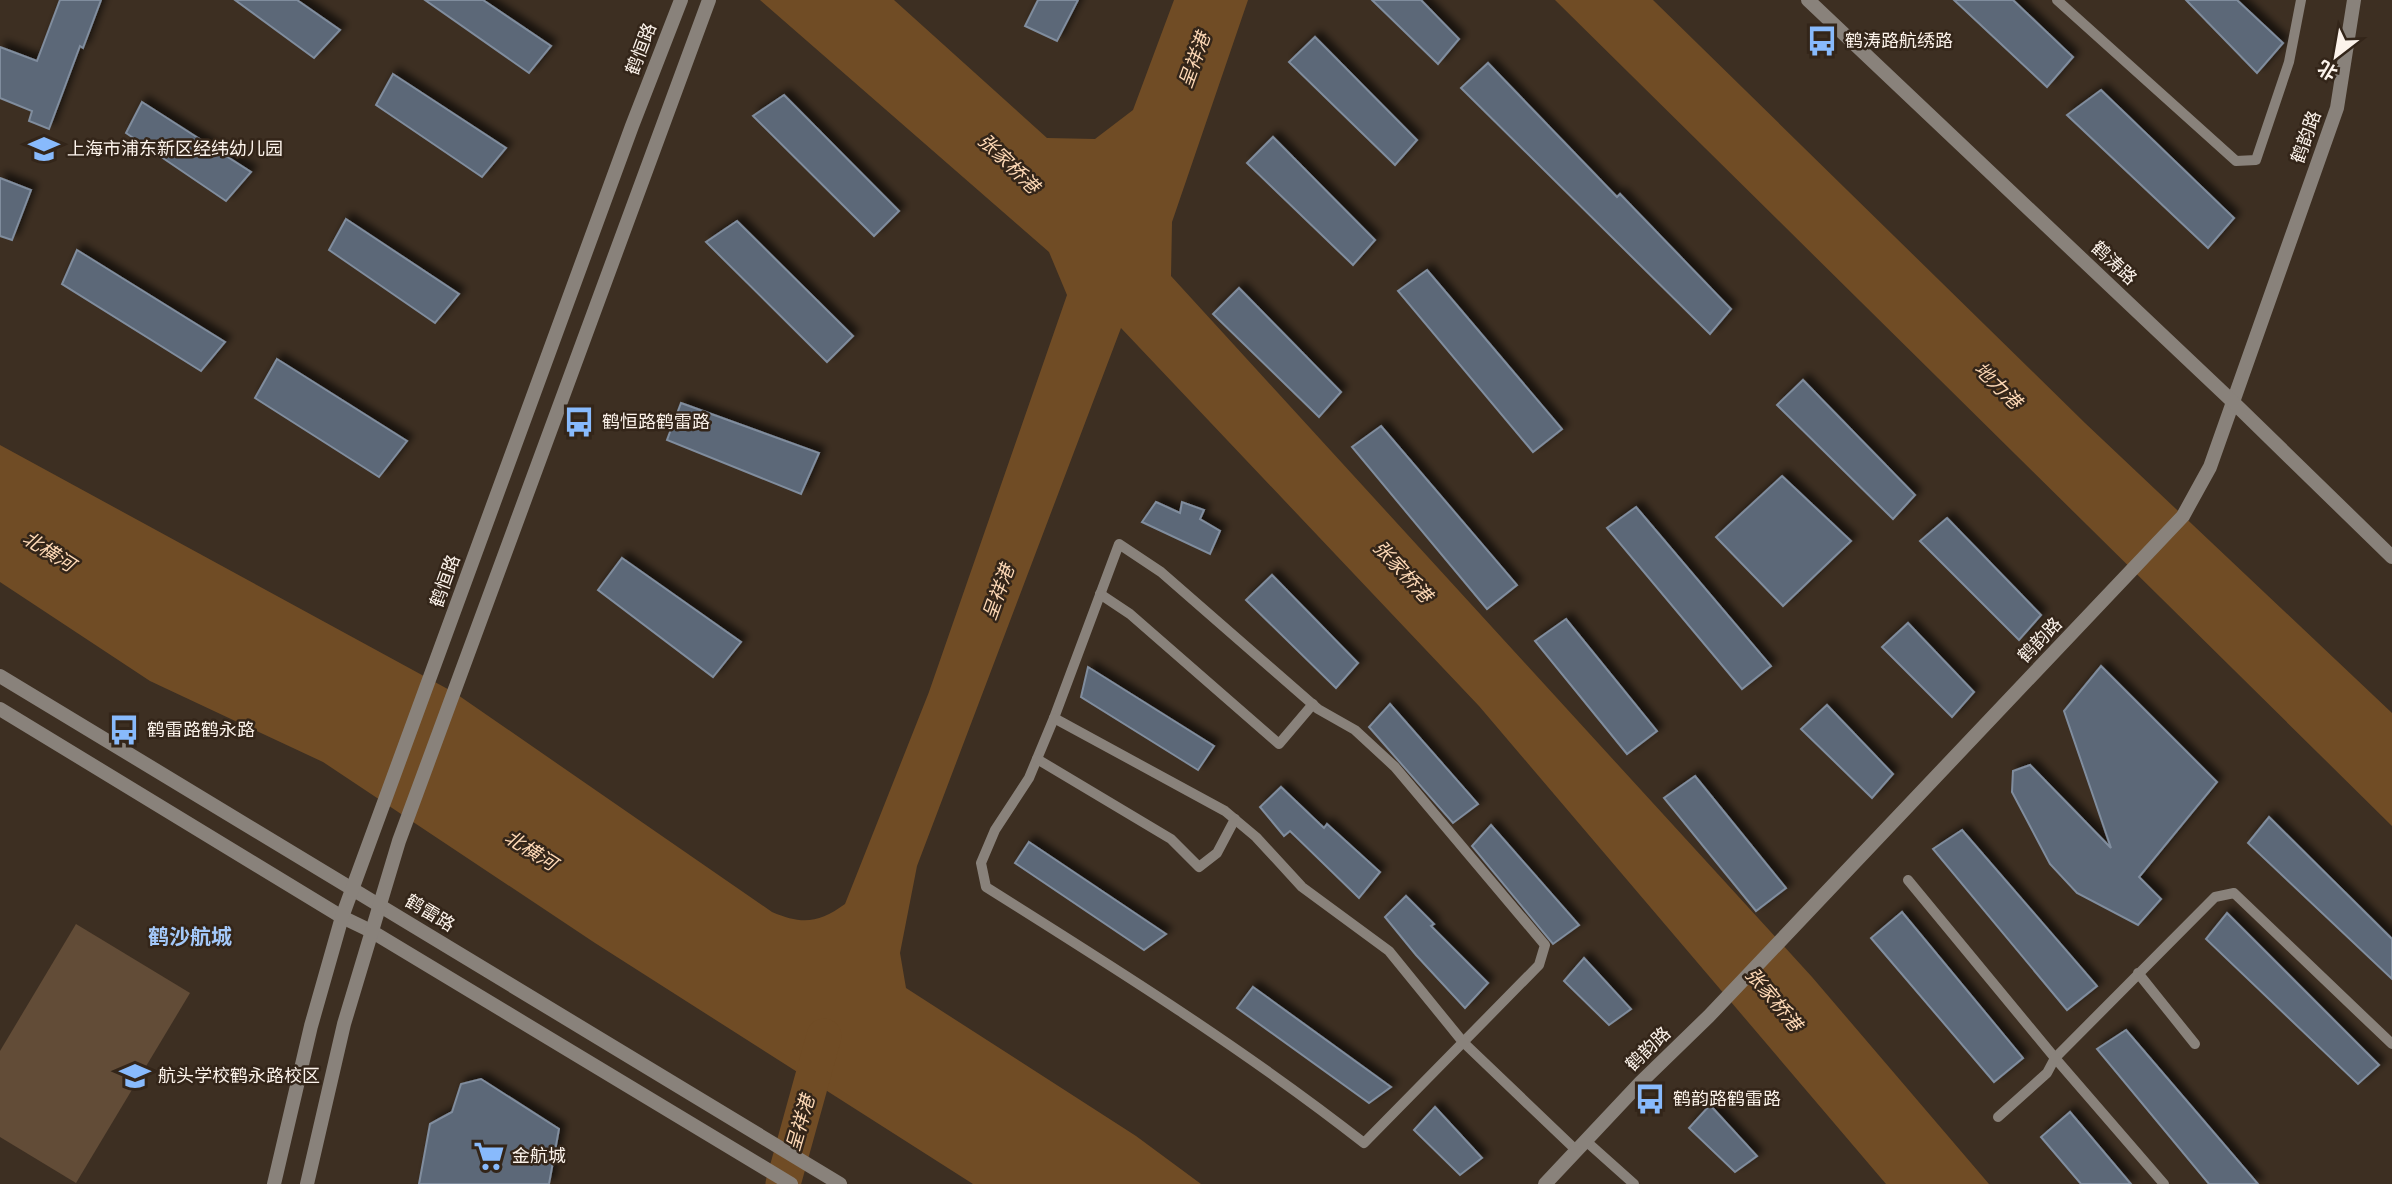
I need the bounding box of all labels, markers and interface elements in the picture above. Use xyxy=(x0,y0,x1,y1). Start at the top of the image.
street label: 鹤恒路 xyxy=(621,20,661,78)
north arrow xyxy=(2301,21,2371,91)
bus stop icon: 鹤涛路航绣路 xyxy=(1805,24,1839,58)
water label: 呈祥港 xyxy=(1174,27,1216,91)
place label: 鹤涛路航绣路 xyxy=(1845,30,1953,52)
text: 北 xyxy=(2313,55,2342,85)
street label: 鹤韵路 xyxy=(2286,108,2326,166)
water label: 张家桥港 xyxy=(973,129,1046,200)
school or university icon: 上海市浦东新区经纬幼儿园 xyxy=(27,132,61,166)
place label: 上海市浦东新区经纬幼儿园 xyxy=(67,138,283,160)
street label: 鹤涛路 xyxy=(2087,237,2141,289)
water label: 地力港 xyxy=(1969,357,2028,416)
bus stop icon: 鹤恒路鹤雷路 xyxy=(562,405,596,439)
place label: 鹤恒路鹤雷路 xyxy=(602,411,710,433)
water label: 北横河 xyxy=(18,527,82,578)
water label: 张家桥港 xyxy=(1368,536,1439,609)
street label: 鹤恒路 xyxy=(425,552,465,610)
water label: 呈祥港 xyxy=(978,559,1020,623)
street label: 鹤韵路 xyxy=(2013,613,2067,667)
bus stop icon: 鹤雷路鹤永路 xyxy=(107,713,141,747)
place label: 鹤雷路鹤永路 xyxy=(147,719,255,741)
water label: 北横河 xyxy=(500,826,564,877)
street label: 鹤雷路 xyxy=(401,890,459,936)
district label: 鹤沙航城 xyxy=(148,924,232,949)
water label: 张家桥港 xyxy=(1740,963,1809,1038)
street label: 鹤韵路 xyxy=(1621,1022,1675,1076)
school or university icon: 航头学校鹤永路校区 xyxy=(118,1059,152,1093)
place label: 航头学校鹤永路校区 xyxy=(158,1065,320,1087)
bus stop icon: 鹤韵路鹤雷路 xyxy=(1633,1082,1667,1116)
place label: 鹤韵路鹤雷路 xyxy=(1673,1088,1781,1110)
water label: 呈祥港 xyxy=(782,1090,820,1154)
supermarket icon: 金航城 xyxy=(472,1139,506,1173)
place label: 金航城 xyxy=(512,1145,566,1167)

